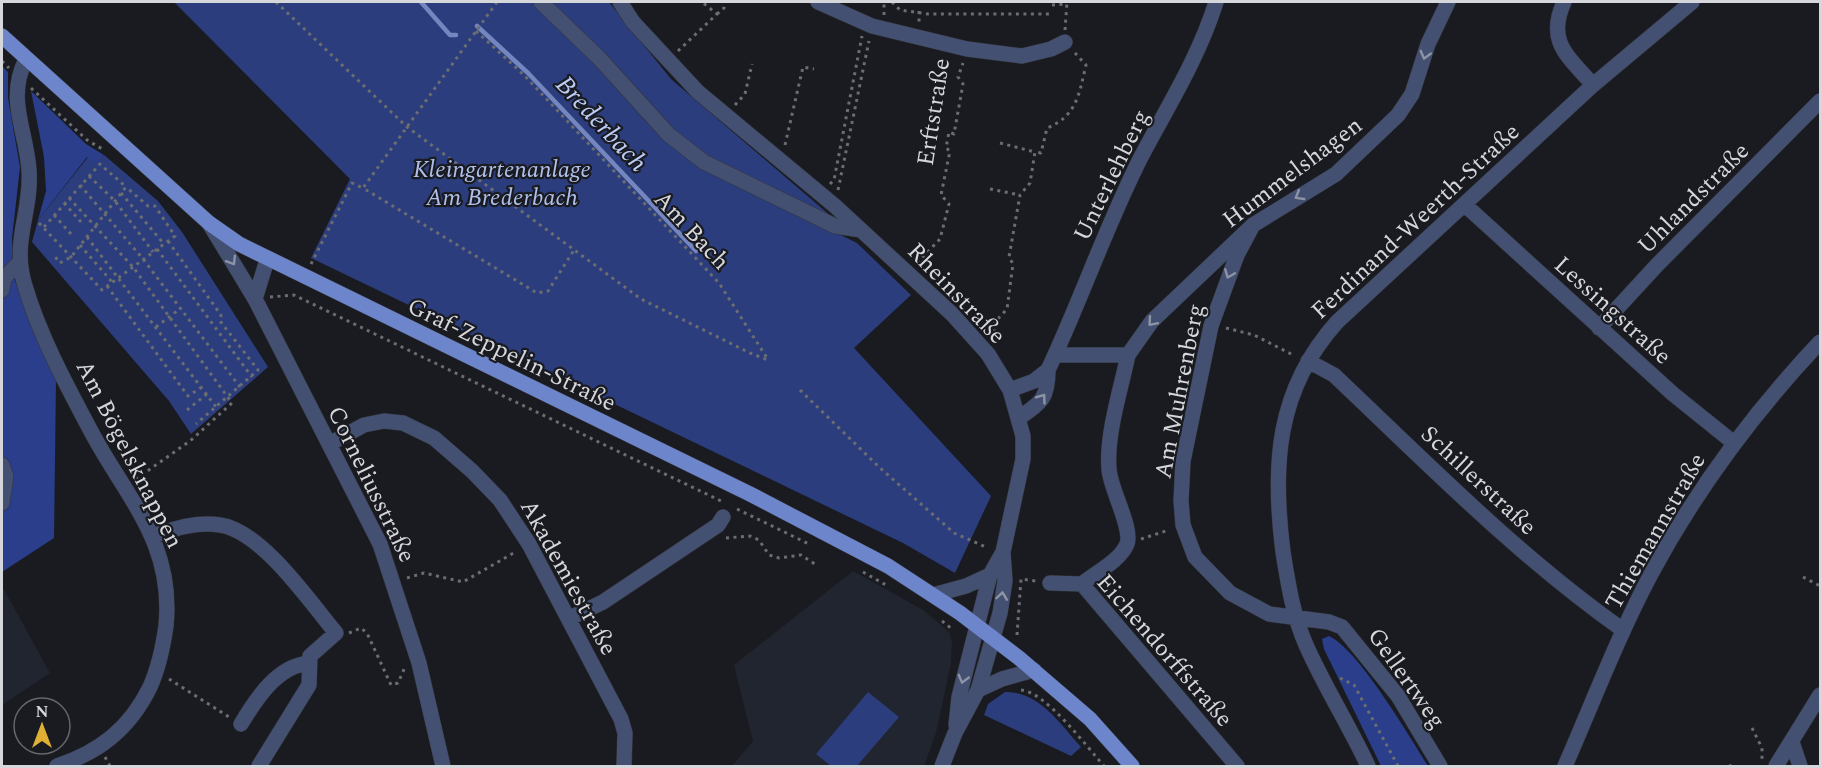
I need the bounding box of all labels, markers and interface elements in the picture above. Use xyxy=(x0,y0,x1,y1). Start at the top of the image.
one-way arrow xyxy=(1420,50,1433,60)
street label: Erftstraße xyxy=(908,56,960,169)
water label: Brederbach xyxy=(546,66,657,181)
street label: Unterlehberg xyxy=(1064,103,1159,247)
street label: Hummelshagen xyxy=(1215,108,1370,237)
street label: Ferdinand-Weerth-Straße xyxy=(1303,115,1528,328)
street label: Uhlandstraße xyxy=(1629,134,1758,263)
park label: Kleingartenanlage Am Brederbach xyxy=(413,152,591,216)
street label: Am Bach xyxy=(645,183,738,279)
one-way arrow xyxy=(1295,188,1305,200)
street label: Rheinstraße xyxy=(898,235,1014,353)
street label: Lessingstraße xyxy=(1545,248,1679,374)
one-way arrow xyxy=(225,255,236,265)
one-way arrow xyxy=(1224,268,1236,279)
street label: Graf-Zeppelin-Straße xyxy=(401,289,622,421)
street label: Am Muhrenberg xyxy=(1145,300,1215,482)
one-way arrow xyxy=(1148,315,1159,326)
street label: Am Bögelsknappen xyxy=(66,354,192,555)
one-way arrow xyxy=(1035,394,1046,405)
street label: Corneliusstraße xyxy=(318,400,425,569)
street label: Schillerstraße xyxy=(1412,417,1545,544)
street label: Thiemannstraße xyxy=(1596,446,1715,617)
street label: Akademiestraße xyxy=(510,493,626,662)
street label: Eichendorffstraße xyxy=(1087,566,1241,735)
one-way arrow xyxy=(996,591,1008,600)
street label: Gellertweg xyxy=(1358,620,1454,737)
one-way arrow xyxy=(958,674,971,684)
north arrow xyxy=(12,696,72,756)
text: N xyxy=(35,700,49,724)

